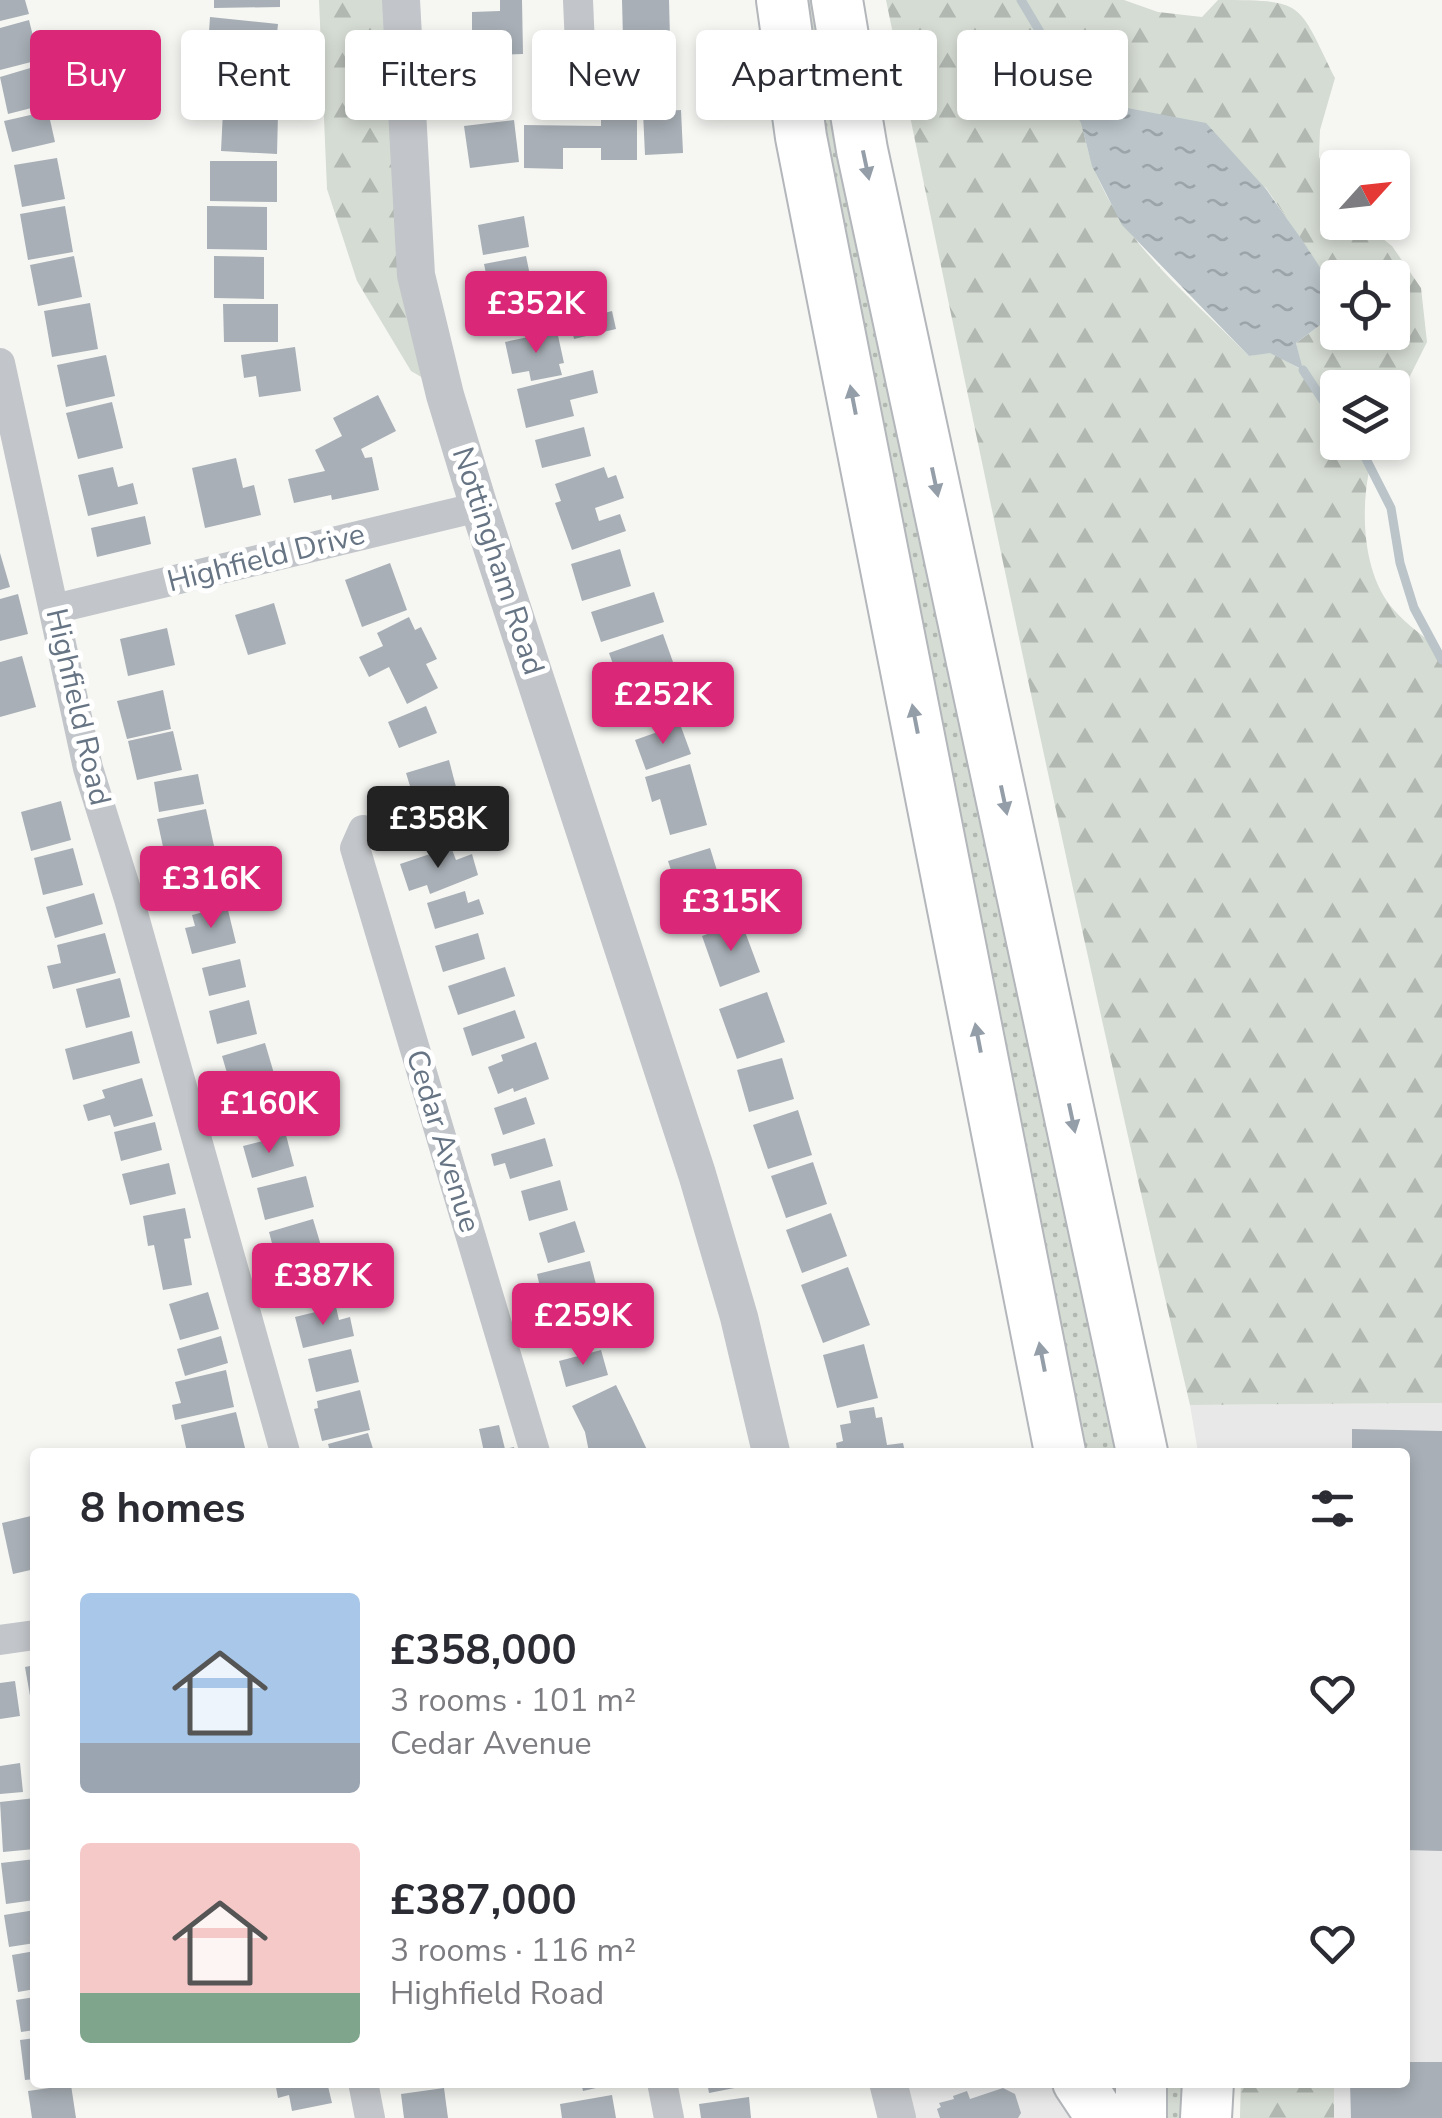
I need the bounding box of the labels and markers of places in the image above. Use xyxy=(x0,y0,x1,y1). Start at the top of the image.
pin: £352K xyxy=(466,271,606,356)
pin: £252K xyxy=(593,662,733,747)
pin: £358K xyxy=(368,786,508,871)
pin: £316K xyxy=(141,846,281,931)
pin: £315K xyxy=(661,869,801,954)
pin: £160K xyxy=(199,1071,339,1156)
pin: £387K xyxy=(253,1243,393,1328)
pin: £259K xyxy=(513,1283,653,1368)

